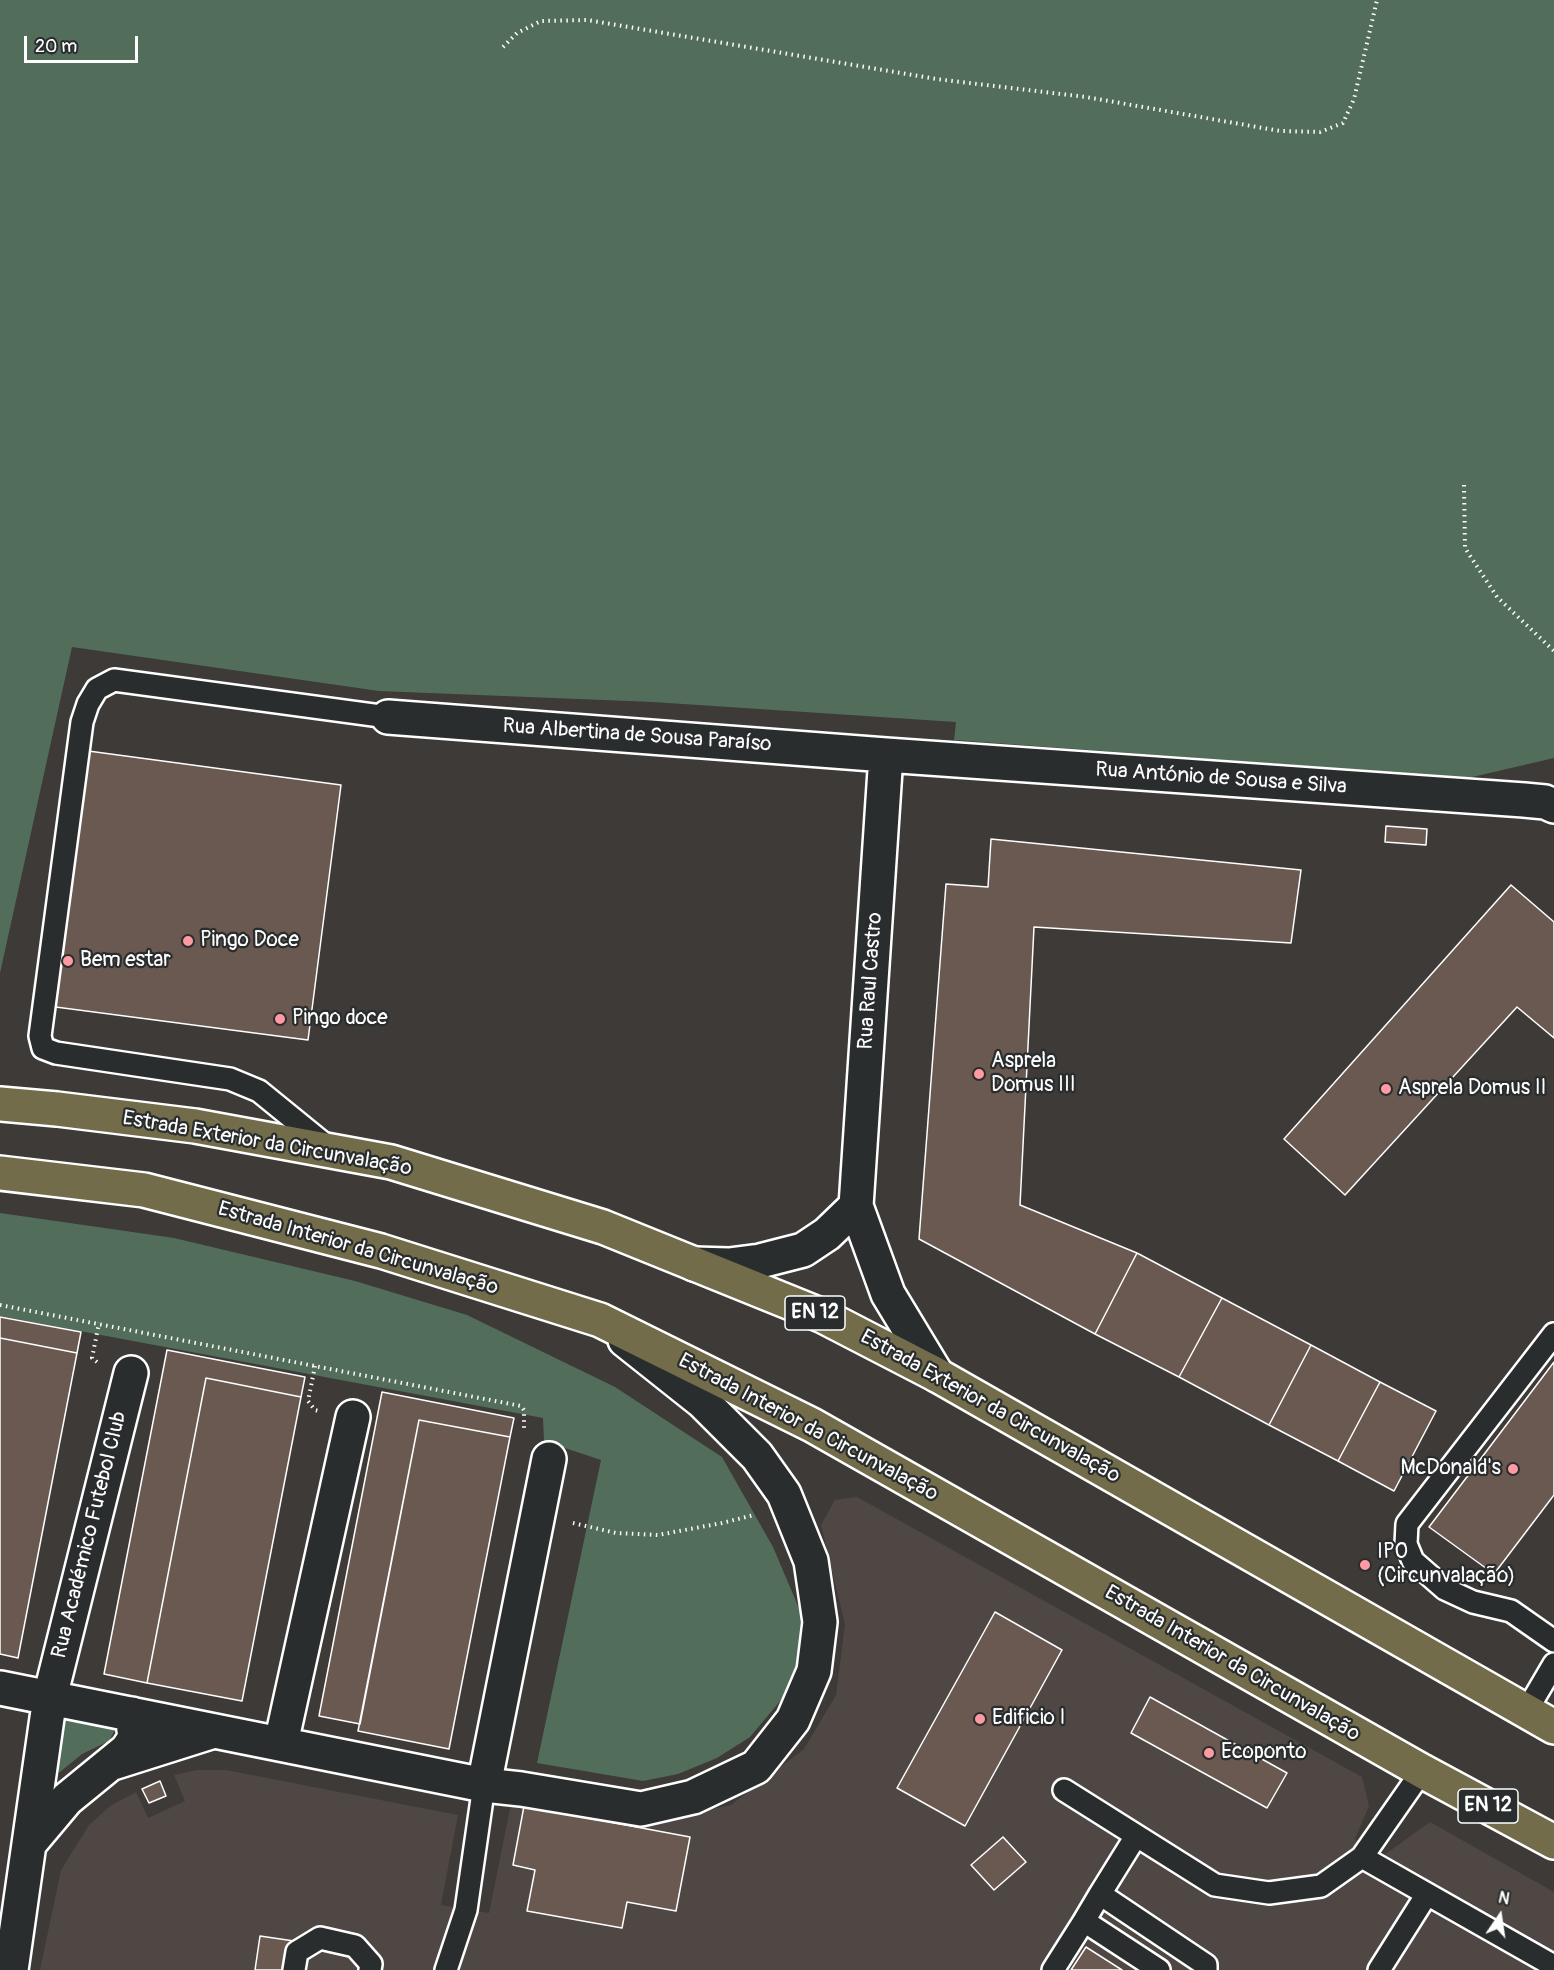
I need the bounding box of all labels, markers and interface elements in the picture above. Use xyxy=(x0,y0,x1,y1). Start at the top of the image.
scale bar xyxy=(27,24,141,62)
text: 20 m xyxy=(35,35,77,58)
street label: Rua Albertina de Sousa Paraíso xyxy=(502,714,772,758)
street label: Rua António de Sousa e Silva xyxy=(1094,758,1348,800)
street label: Rua Raul Castro xyxy=(854,911,888,1051)
place label: Pingo Doce xyxy=(200,928,299,954)
marker: Pingo Doce xyxy=(181,934,195,948)
place label: Bem estar xyxy=(80,948,171,974)
marker: Bem estar xyxy=(61,954,75,968)
place label: Pingo doce xyxy=(292,1006,388,1032)
marker: Pingo doce xyxy=(273,1012,287,1026)
place label: Asprela Domus III xyxy=(991,1049,1076,1099)
marker: Asprela Domus III xyxy=(972,1067,986,1081)
place label: Asprela Domus II xyxy=(1398,1076,1546,1102)
marker: Asprela Domus II xyxy=(1379,1082,1393,1096)
street label: Estrada Exterior da Circunvalação xyxy=(120,1106,414,1182)
street label: Estrada Interior da Circunvalação xyxy=(215,1197,501,1301)
road number: EN 12 xyxy=(785,1296,845,1330)
street label: Estrada Exterior da Circunvalação xyxy=(856,1325,1124,1489)
street label: Estrada Interior da Circunvalação xyxy=(674,1349,942,1507)
street label: Rua Académico Futebol Club xyxy=(47,1409,133,1661)
place label: McDonald's xyxy=(1400,1456,1501,1482)
marker: McDonald's xyxy=(1506,1462,1520,1476)
place label: IPO (Circunvalação) xyxy=(1377,1540,1515,1590)
marker: IPO (Circunvalação) xyxy=(1358,1558,1372,1572)
street label: Estrada Interior da Circunvalação xyxy=(1100,1580,1364,1748)
place label: Edificio I xyxy=(992,1706,1065,1732)
marker: Edificio I xyxy=(973,1712,987,1726)
place label: Ecoponto xyxy=(1221,1740,1306,1766)
marker: Ecoponto xyxy=(1202,1746,1216,1760)
road number: EN 12 xyxy=(1458,1789,1518,1823)
north arrow xyxy=(1470,1886,1530,1946)
text: N xyxy=(1497,1887,1512,1909)

